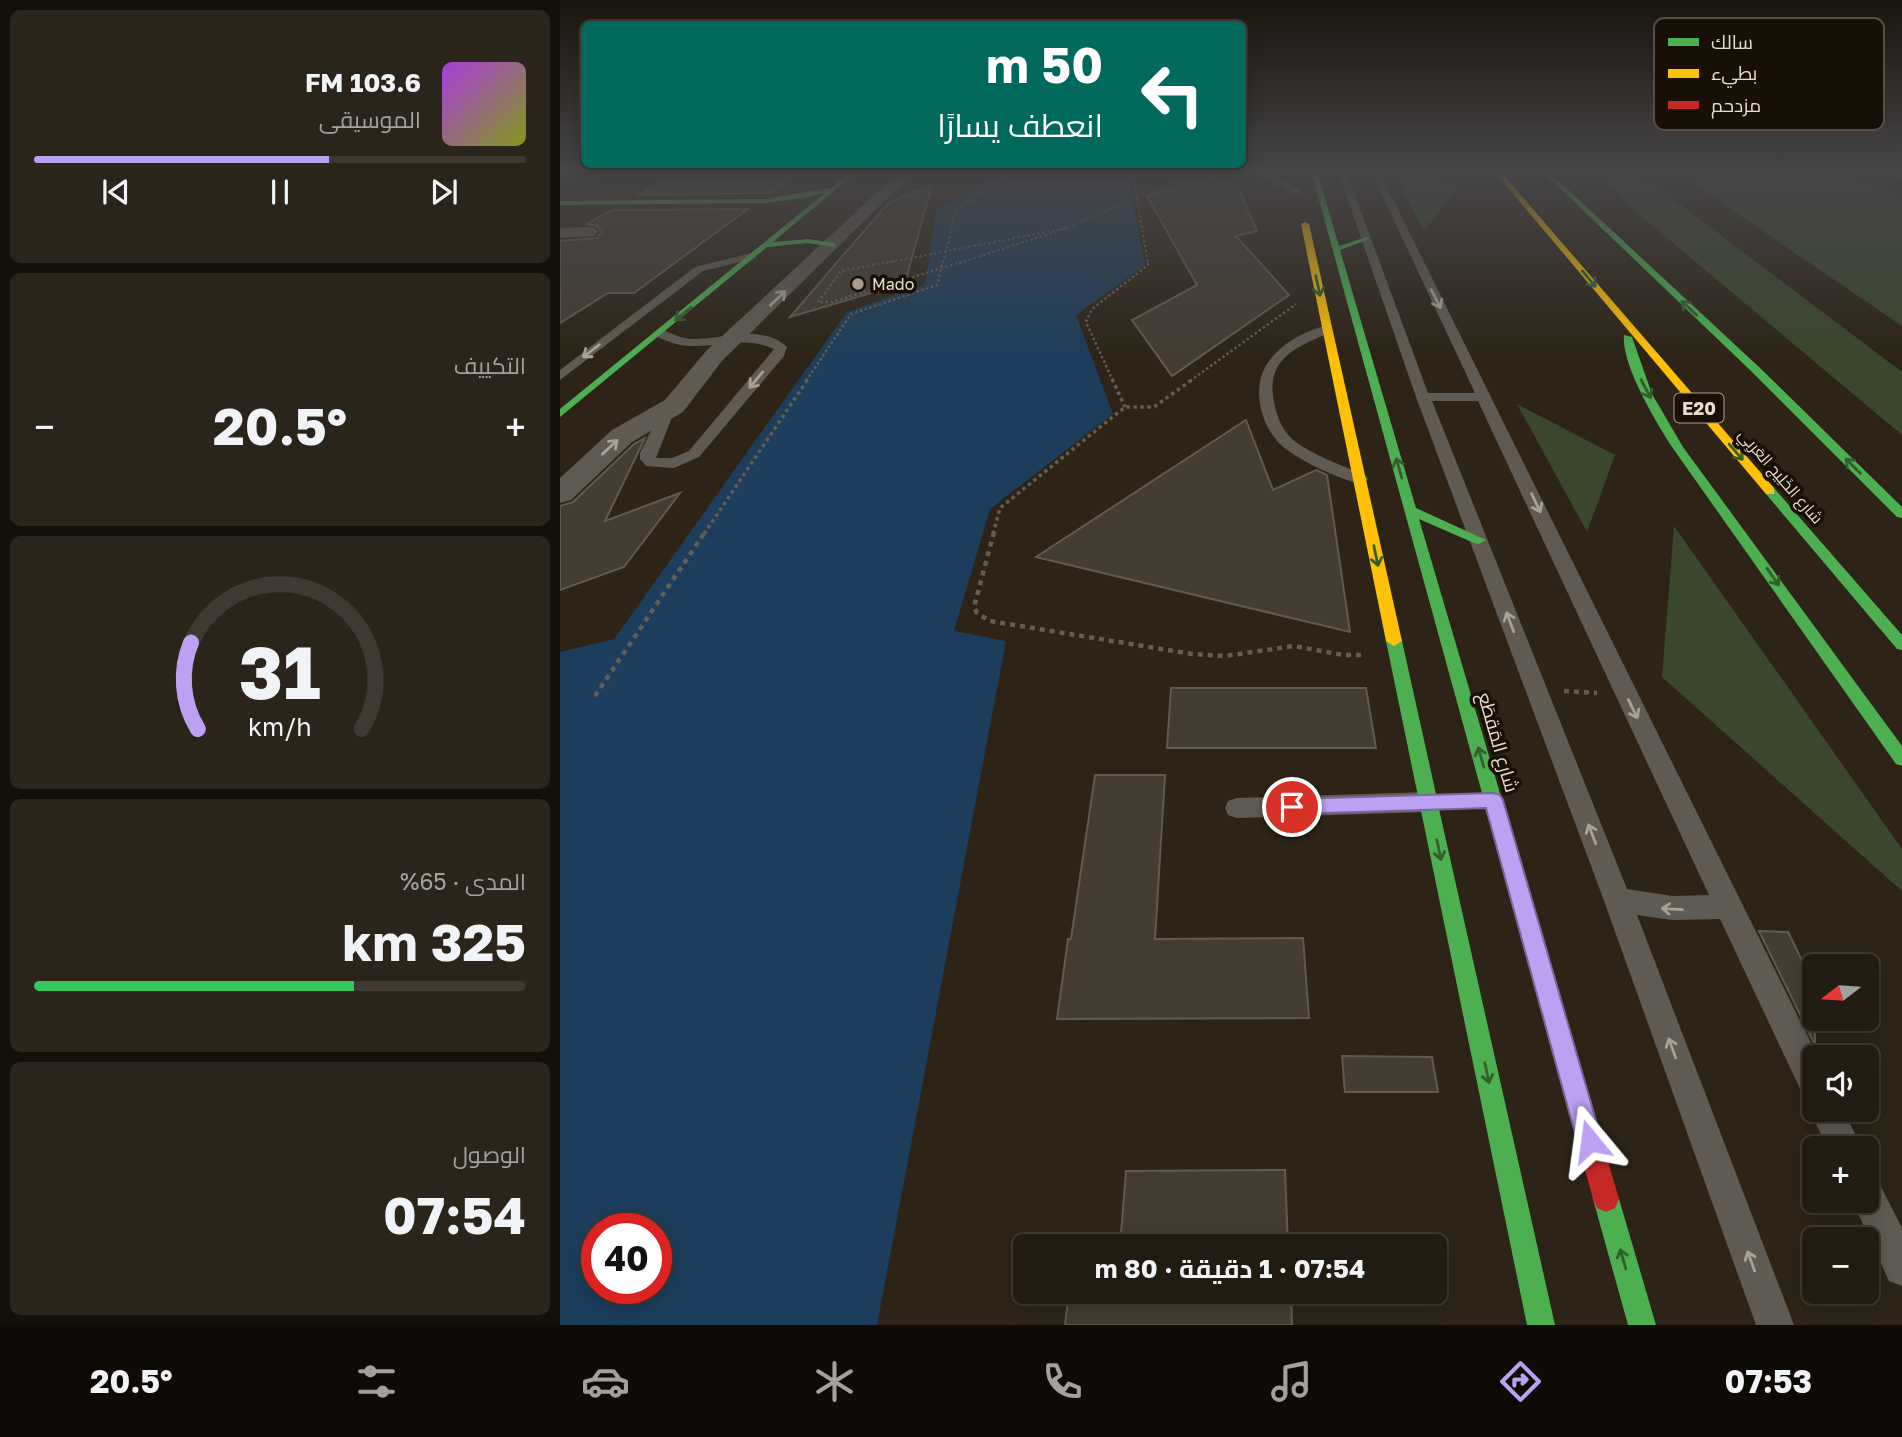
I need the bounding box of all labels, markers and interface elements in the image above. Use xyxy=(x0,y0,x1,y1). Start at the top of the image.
legend xyxy=(1654,18,1884,130)
text: سالك xyxy=(1711,30,1753,53)
text: 50 m xyxy=(986,35,1103,94)
icon: left xyxy=(1127,49,1218,140)
text: بطيء xyxy=(1711,61,1757,88)
text: 103.6 FM xyxy=(305,67,421,98)
text: مزدحم xyxy=(1711,93,1761,119)
text: الموسيقى xyxy=(319,105,421,133)
text: انعطف يسارًا xyxy=(937,106,1103,144)
icon: previous xyxy=(97,173,135,211)
icon: pause xyxy=(261,173,299,211)
icon: next xyxy=(425,173,463,211)
one-way arrow xyxy=(1581,269,1597,287)
place label: Mado xyxy=(872,274,914,294)
one-way arrow xyxy=(1312,274,1326,297)
marker: Mado xyxy=(850,276,866,292)
one-way arrow xyxy=(1430,288,1444,309)
one-way arrow xyxy=(769,289,786,306)
one-way arrow xyxy=(1681,300,1698,317)
one-way arrow xyxy=(674,306,692,321)
one-way arrow xyxy=(582,344,601,358)
text: التكييف xyxy=(454,351,526,379)
one-way arrow xyxy=(749,370,764,388)
one-way arrow xyxy=(1639,378,1653,398)
text: 20.5° xyxy=(213,394,347,456)
road number: E20 xyxy=(1674,394,1724,422)
text: − xyxy=(34,404,55,449)
text: + xyxy=(505,404,526,449)
street label: شارع الخَلِيج العَربِي xyxy=(1731,424,1828,530)
one-way arrow xyxy=(601,439,618,456)
one-way arrow xyxy=(1728,443,1744,461)
one-way arrow xyxy=(1392,457,1405,480)
one-way arrow xyxy=(1845,457,1862,474)
one-way arrow xyxy=(1530,492,1543,514)
one-way arrow xyxy=(1370,544,1384,567)
one-way arrow xyxy=(1765,567,1780,586)
one-way arrow xyxy=(1503,611,1516,633)
text: 31 xyxy=(239,628,321,715)
street label: شارع المَقطَع xyxy=(1471,689,1524,796)
one-way arrow xyxy=(1627,698,1640,719)
text: km/h xyxy=(248,710,312,741)
one-way arrow xyxy=(1474,747,1487,769)
pin xyxy=(1262,777,1322,837)
icon: arrive xyxy=(1273,788,1311,826)
one-way arrow xyxy=(1585,824,1598,845)
one-way arrow xyxy=(1433,838,1446,861)
text: المدى · 65% xyxy=(400,867,526,895)
one-way arrow xyxy=(1661,902,1684,915)
text: 325 km xyxy=(342,910,526,972)
north arrow xyxy=(1802,954,1880,1031)
map controls xyxy=(1802,954,1879,1304)
one-way arrow xyxy=(1665,1037,1678,1059)
button: sound xyxy=(1802,1045,1879,1122)
one-way arrow xyxy=(1480,1061,1494,1084)
position arrow xyxy=(1553,1104,1627,1178)
button: + xyxy=(1802,1136,1879,1213)
text: الوصول xyxy=(453,1140,526,1168)
text: 07:54 xyxy=(383,1183,526,1245)
speed limit sign: 40 xyxy=(581,1213,672,1304)
button: − xyxy=(1802,1227,1879,1304)
one-way arrow xyxy=(1616,1249,1629,1271)
one-way arrow xyxy=(1744,1251,1757,1272)
text: 07:54 · 1 دقيقة · 80 m xyxy=(1095,1253,1365,1284)
icon: filters xyxy=(352,1357,401,1406)
icon: car xyxy=(581,1357,630,1406)
icon: climate xyxy=(810,1357,859,1406)
icon: phone xyxy=(1038,1357,1087,1406)
icon: music xyxy=(1267,1357,1316,1406)
icon: directions xyxy=(1496,1357,1545,1406)
text: 20.5° xyxy=(90,1362,172,1400)
text: 07:53 xyxy=(1725,1362,1812,1400)

